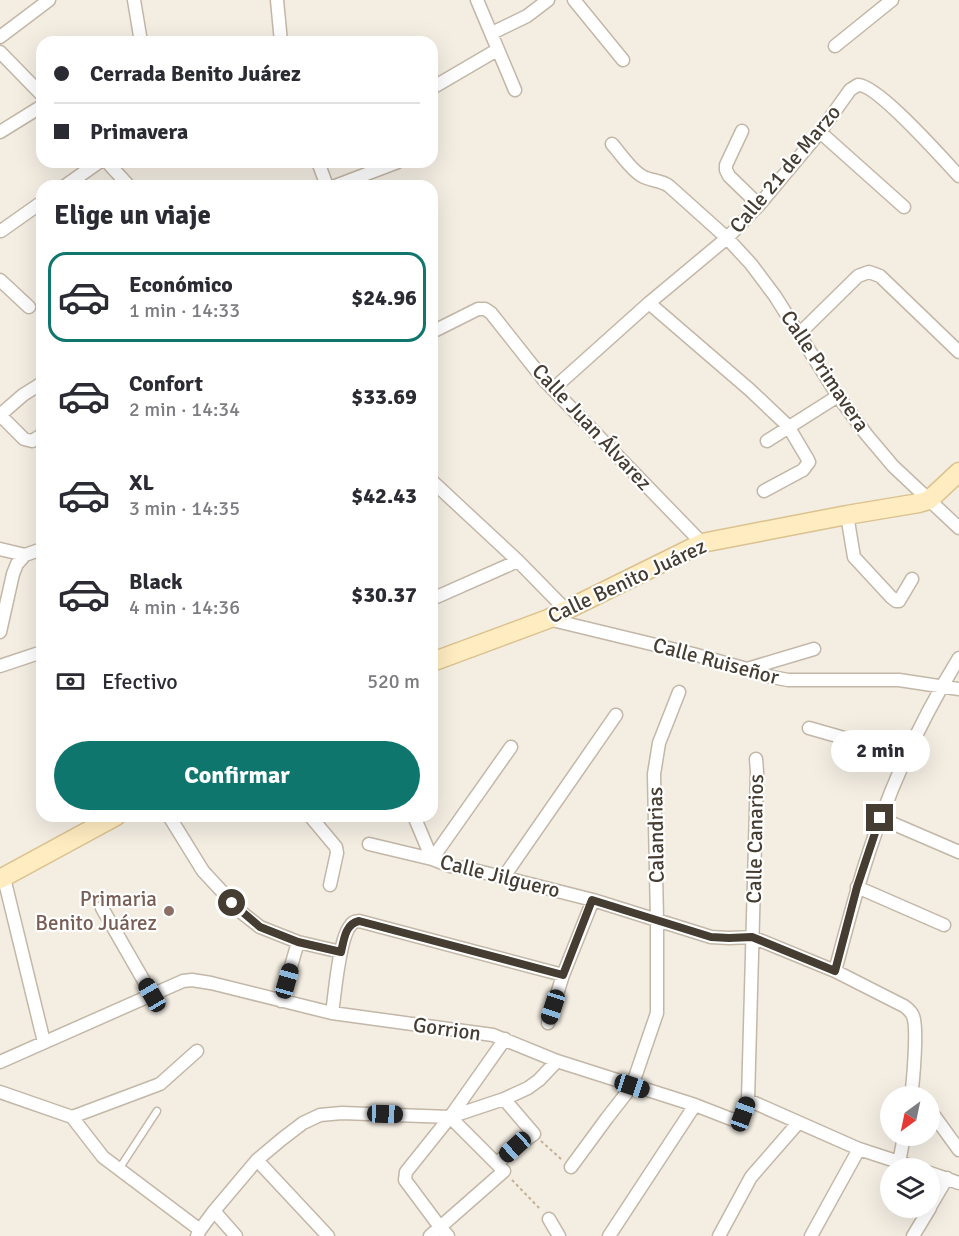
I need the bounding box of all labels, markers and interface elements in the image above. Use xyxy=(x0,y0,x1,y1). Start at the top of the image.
text: Cerrada Benito Juárez xyxy=(90,60,301,87)
street label: Calle 21 de Marzo xyxy=(724,100,846,238)
text: Primavera xyxy=(90,118,188,145)
text: Elige un viaje xyxy=(54,199,211,232)
icon: car xyxy=(57,270,111,324)
text: Económico xyxy=(129,271,233,298)
text: $24.96 xyxy=(351,284,417,311)
text: 1 min · 14:33 xyxy=(129,298,240,323)
street label: Calle Primavera xyxy=(775,305,875,437)
street label: Calle Juan Álvarez xyxy=(527,358,657,496)
icon: car xyxy=(57,369,111,423)
text: Confort xyxy=(129,370,203,397)
text: $33.69 xyxy=(351,383,417,410)
text: 2 min · 14:34 xyxy=(129,397,240,422)
icon: car xyxy=(57,468,111,522)
text: XL xyxy=(129,469,154,496)
text: $42.43 xyxy=(351,482,417,509)
text: 3 min · 14:35 xyxy=(129,496,240,521)
street label: Calle Benito Juárez xyxy=(544,533,710,629)
icon: car xyxy=(57,567,111,621)
text: Black xyxy=(129,568,183,595)
text: $30.37 xyxy=(351,581,417,608)
text: 4 min · 14:36 xyxy=(129,595,240,620)
street label: Calle Ruiseñor xyxy=(650,632,782,690)
icon: cash xyxy=(54,665,87,698)
text: Efectivo xyxy=(102,668,178,695)
text: 520 m xyxy=(367,669,420,694)
callout: 2 min xyxy=(830,731,930,773)
text: 2 min xyxy=(856,738,905,763)
button: Confirmar xyxy=(54,741,420,810)
street label: Calle Canarios xyxy=(741,774,769,904)
street label: Calandrias xyxy=(642,787,670,883)
route end xyxy=(866,804,893,831)
street label: Calle Jilguero xyxy=(437,849,563,903)
place label: Primaria Benito Juárez xyxy=(35,886,157,936)
route start xyxy=(218,889,245,916)
marker: Primaria Benito Juárez xyxy=(162,904,176,918)
car xyxy=(273,961,301,1001)
car xyxy=(135,975,169,1015)
car xyxy=(539,987,567,1027)
street label: Gorrion xyxy=(411,1011,483,1047)
car xyxy=(612,1072,652,1100)
north arrow xyxy=(880,1086,940,1146)
map controls xyxy=(880,1086,940,1218)
car xyxy=(728,1094,758,1134)
car xyxy=(367,1104,403,1124)
car xyxy=(496,1128,534,1166)
button: layers xyxy=(880,1158,940,1218)

